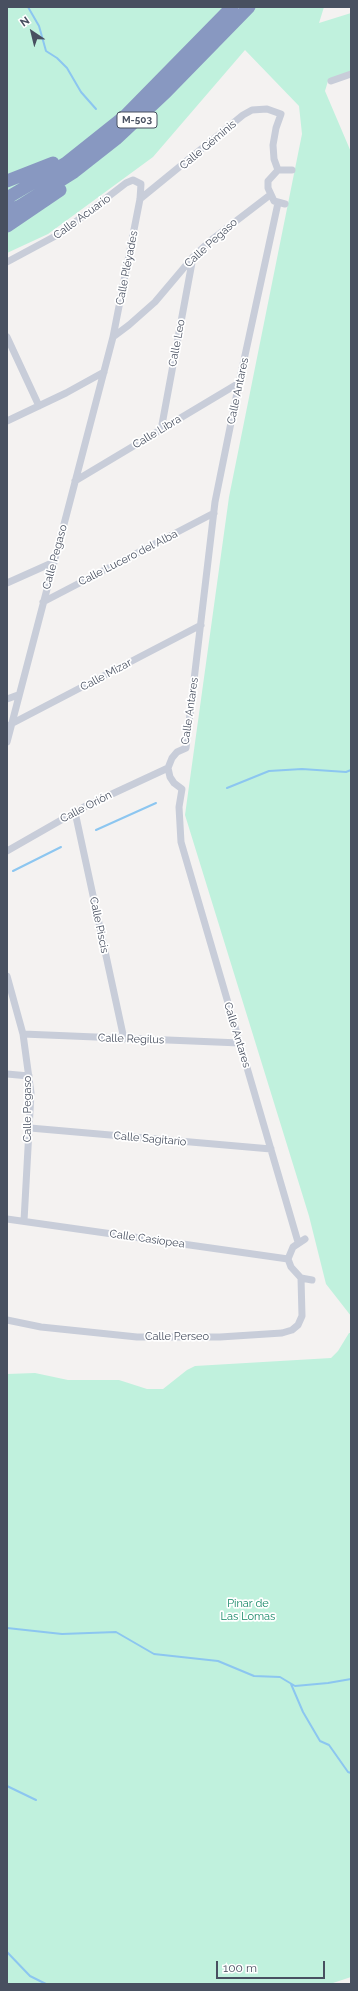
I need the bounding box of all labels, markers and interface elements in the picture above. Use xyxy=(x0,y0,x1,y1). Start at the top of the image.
north arrow xyxy=(12,12,52,52)
text: N xyxy=(18,14,32,29)
road number: M-503 xyxy=(117,112,157,128)
street label: Calle Géminis xyxy=(177,118,239,172)
street label: Calle Acuario xyxy=(51,192,113,242)
street label: Calle Pegaso xyxy=(182,216,240,270)
street label: Calle Pléyades xyxy=(113,230,141,306)
street label: Calle Leo xyxy=(166,318,188,368)
street label: Calle Antares xyxy=(225,357,251,425)
street label: Calle Libra xyxy=(130,412,184,452)
street label: Calle Pegaso xyxy=(40,523,70,591)
street label: Calle Lucero del Alba xyxy=(76,527,180,589)
street label: Calle Mizar xyxy=(78,656,134,694)
street label: Calle Antares xyxy=(179,677,201,745)
street label: Calle Orión xyxy=(58,788,114,826)
street label: Calle Piscis xyxy=(87,896,111,954)
street label: Calle Antares xyxy=(221,1001,253,1069)
street label: Calle Regilus xyxy=(98,1031,164,1047)
street label: Calle Pegaso xyxy=(21,1076,35,1142)
street label: Calle Sagitario xyxy=(113,1129,187,1149)
street label: Calle Casiopea xyxy=(109,1227,185,1251)
street label: Calle Perseo xyxy=(145,1330,209,1344)
park label: Pinar de Las Lomas xyxy=(221,1597,275,1623)
scale bar xyxy=(218,1953,327,1979)
text: 100 m xyxy=(223,1961,257,1975)

